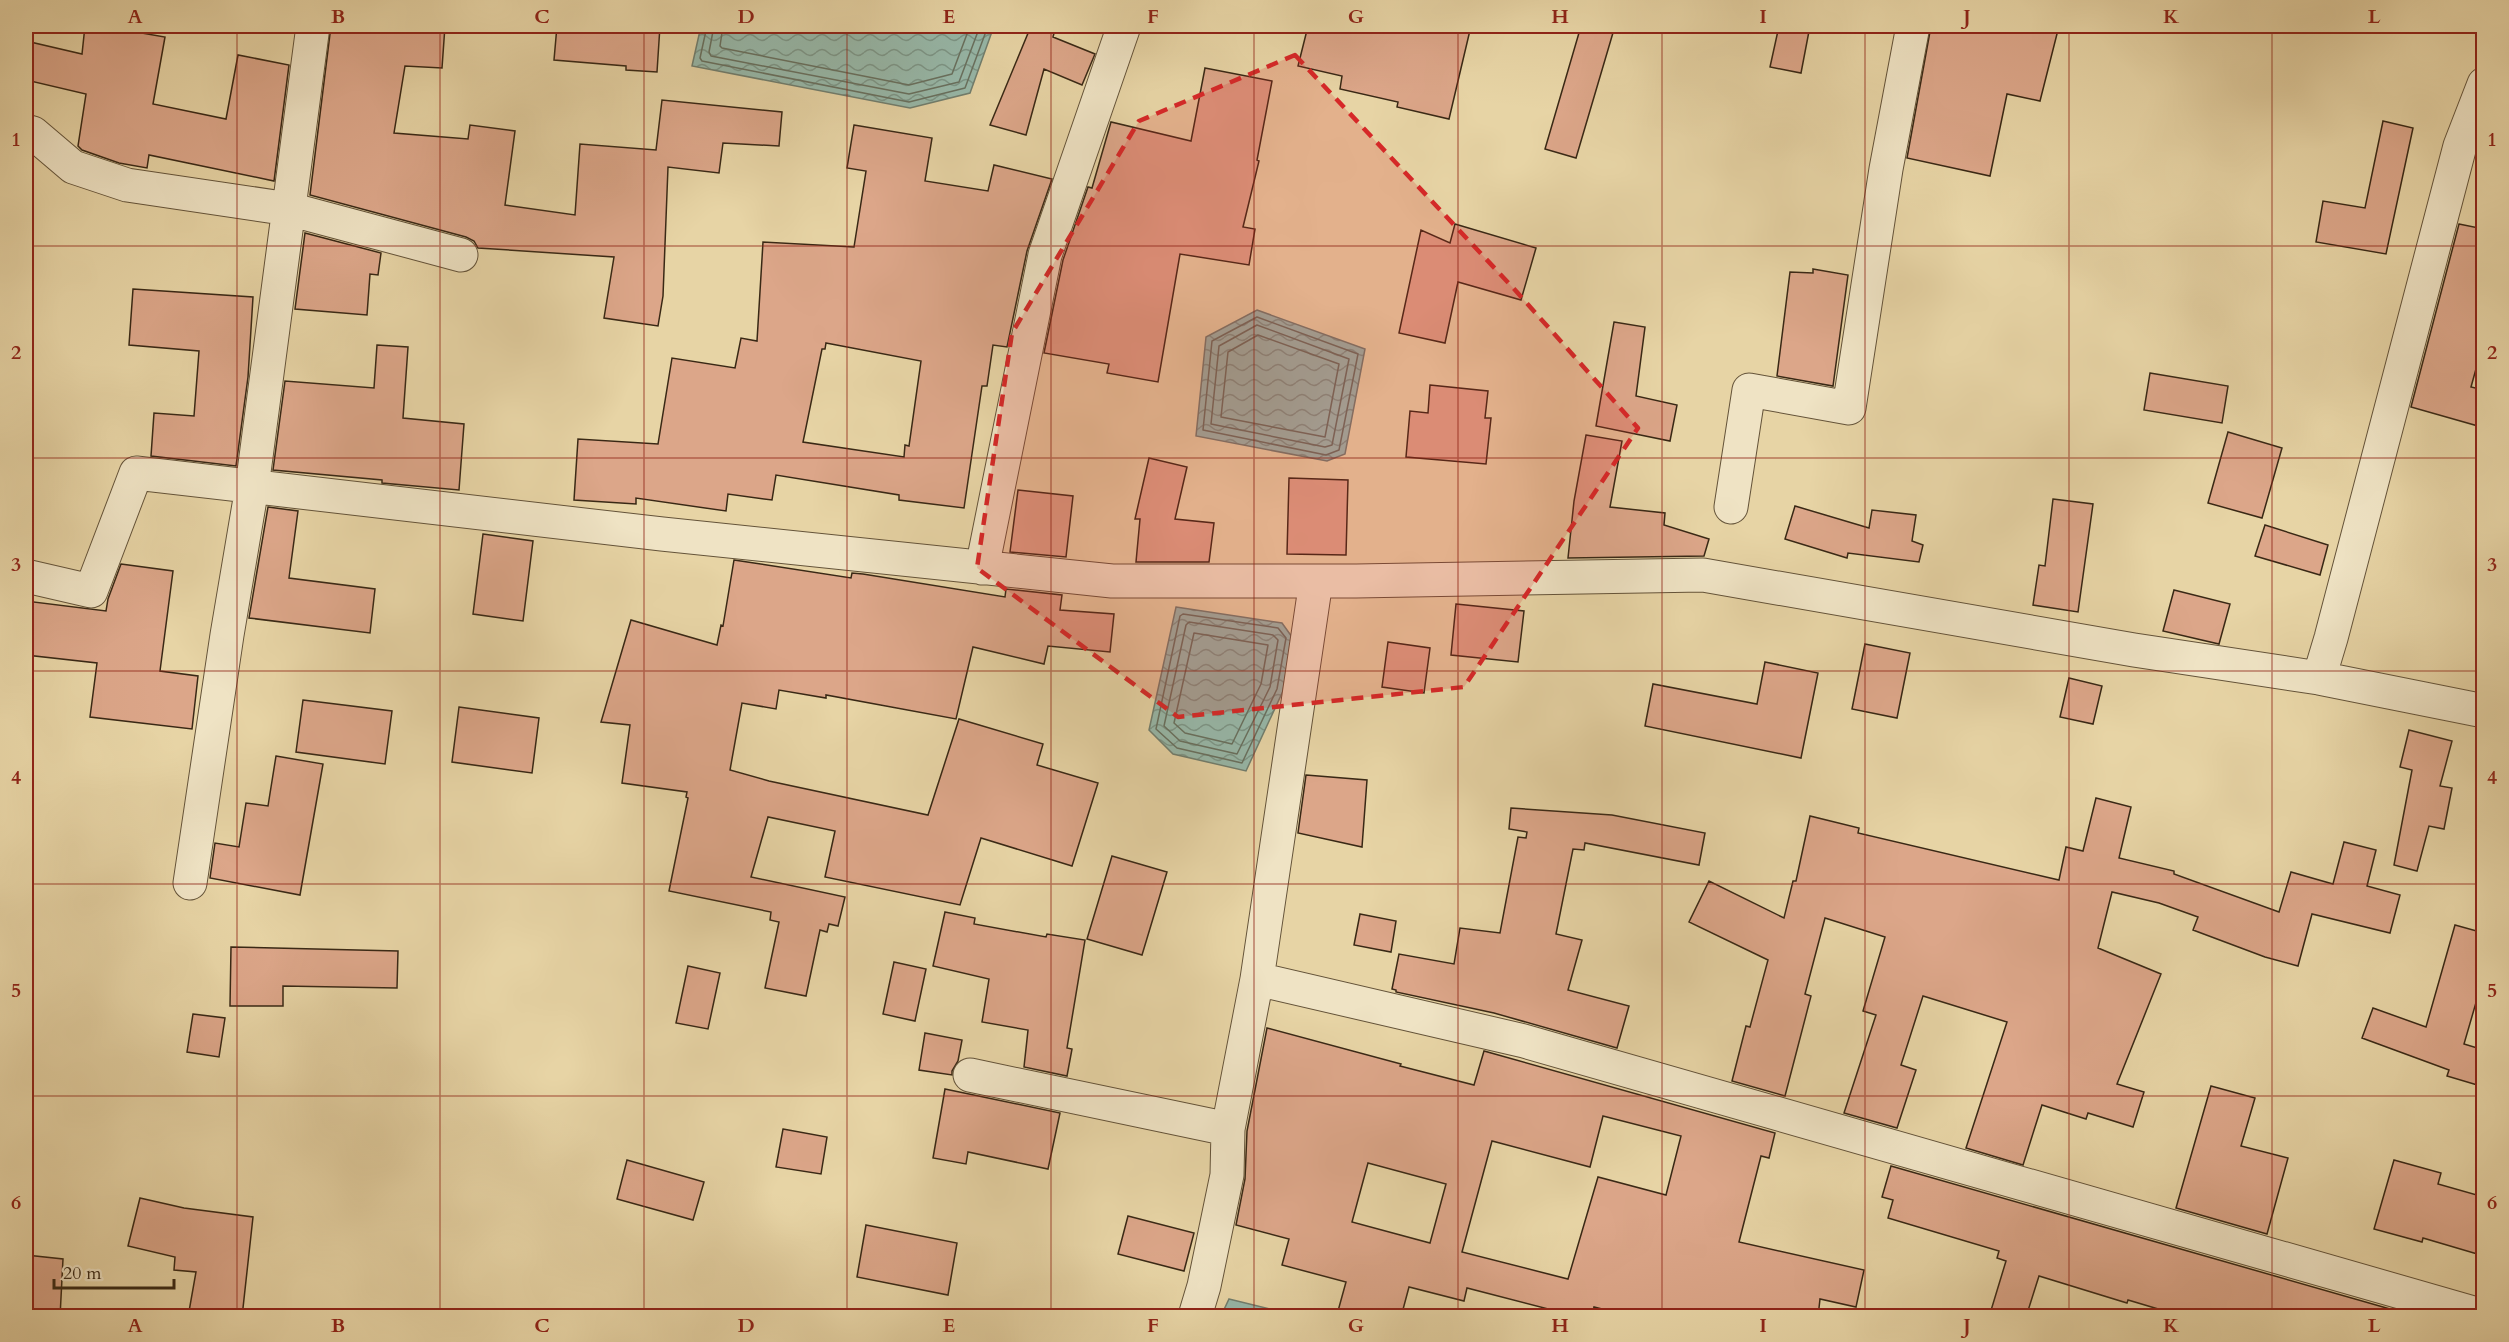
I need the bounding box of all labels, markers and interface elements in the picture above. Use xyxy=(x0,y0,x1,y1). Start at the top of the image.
text: A xyxy=(127,3,143,30)
text: B xyxy=(331,3,345,30)
text: C xyxy=(534,3,550,30)
text: D xyxy=(737,3,755,30)
text: E xyxy=(943,3,955,30)
text: F xyxy=(1147,3,1159,30)
text: G xyxy=(1348,3,1364,30)
text: H xyxy=(1551,3,1569,30)
text: I xyxy=(1759,3,1767,30)
text: J xyxy=(1960,3,1971,30)
text: K xyxy=(2163,3,2180,30)
text: L xyxy=(2368,3,2381,30)
text: 1 xyxy=(11,126,21,153)
text: 1 xyxy=(2487,126,2497,153)
text: 2 xyxy=(11,339,21,366)
text: 2 xyxy=(2487,339,2497,366)
text: 3 xyxy=(11,551,21,578)
text: 3 xyxy=(2487,551,2497,578)
text: 4 xyxy=(11,764,21,791)
text: 4 xyxy=(2487,764,2497,791)
text: 5 xyxy=(11,977,21,1004)
text: 5 xyxy=(2487,977,2497,1004)
text: 6 xyxy=(11,1189,21,1216)
text: 6 xyxy=(2487,1189,2497,1216)
scale bar xyxy=(54,1252,174,1290)
text: 20 m xyxy=(63,1261,102,1286)
text: A xyxy=(127,1312,143,1339)
text: B xyxy=(331,1312,345,1339)
text: C xyxy=(534,1312,550,1339)
text: D xyxy=(737,1312,755,1339)
text: E xyxy=(943,1312,955,1339)
text: F xyxy=(1147,1312,1159,1339)
text: G xyxy=(1348,1312,1364,1339)
text: H xyxy=(1551,1312,1569,1339)
text: I xyxy=(1759,1312,1767,1339)
text: J xyxy=(1960,1312,1971,1339)
text: K xyxy=(2163,1312,2180,1339)
text: L xyxy=(2368,1312,2381,1339)

